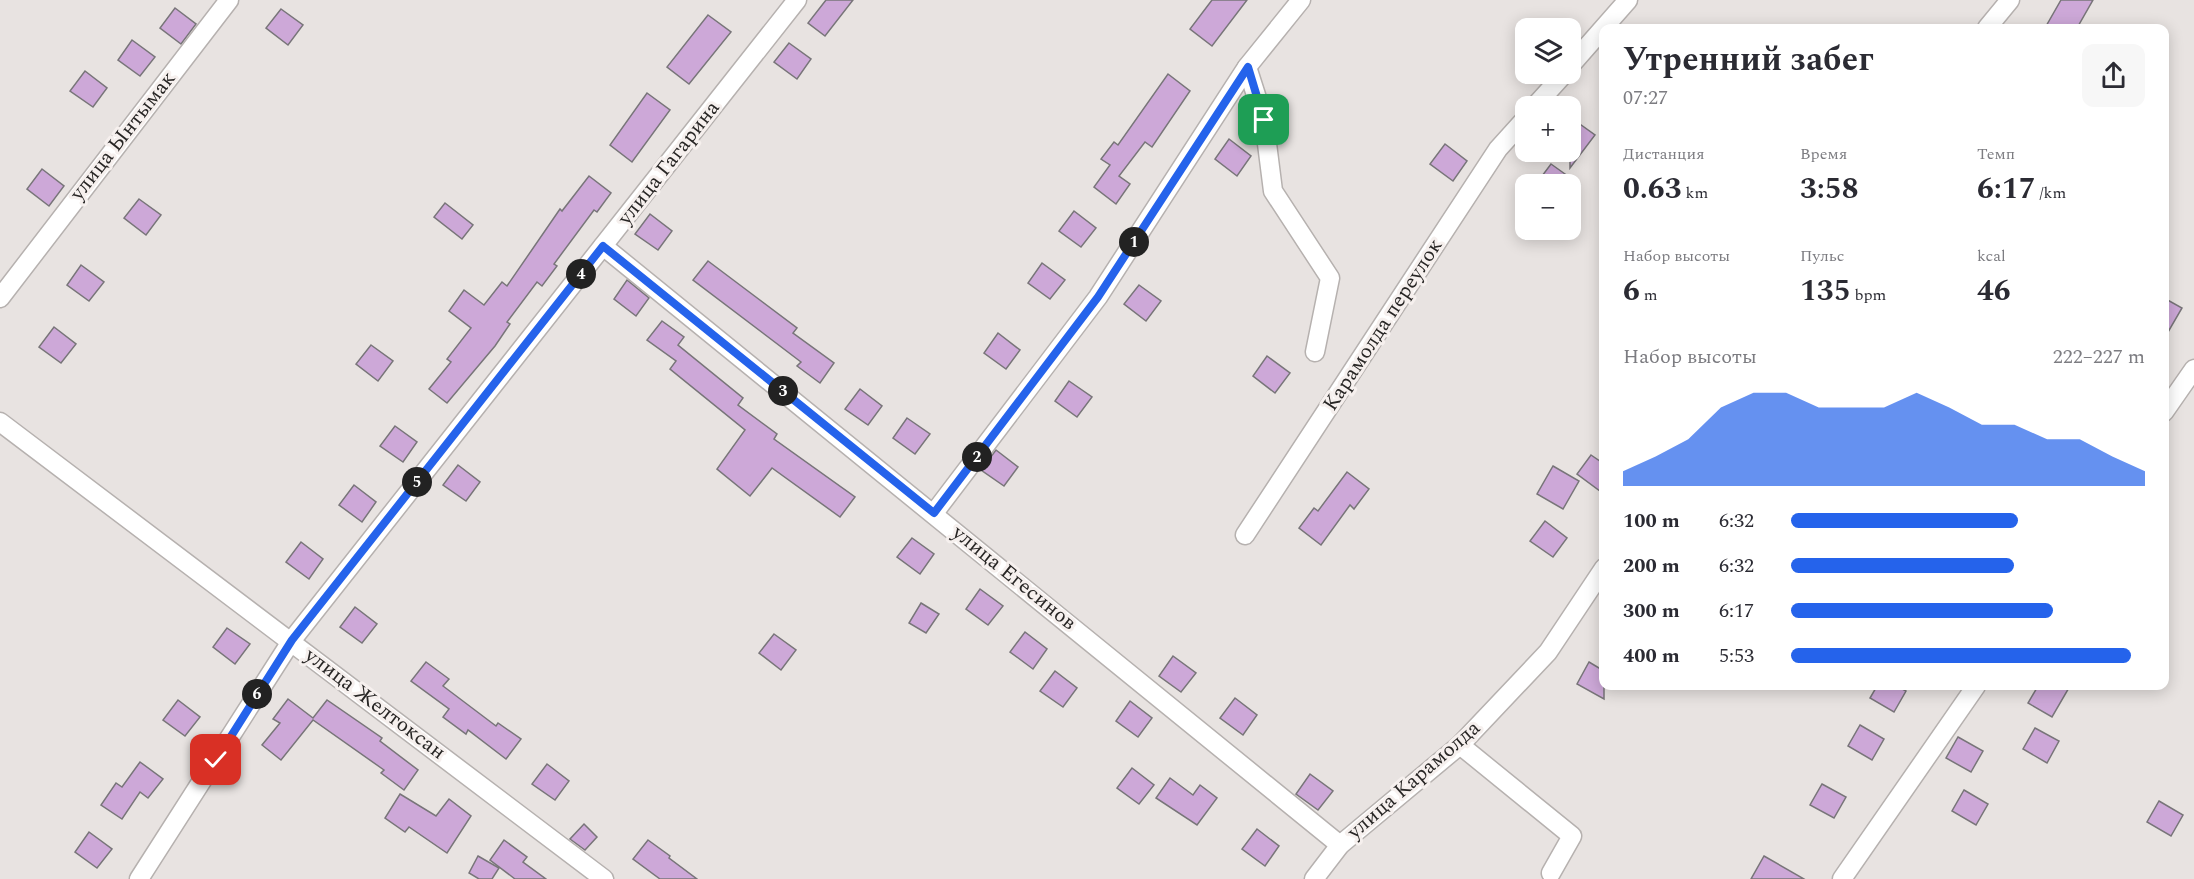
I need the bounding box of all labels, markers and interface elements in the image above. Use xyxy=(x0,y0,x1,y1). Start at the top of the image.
map controls xyxy=(1515,18,1581,240)
button: layers xyxy=(1515,18,1581,84)
text: Утренний забег xyxy=(1623,35,1874,85)
button: share xyxy=(2082,44,2145,107)
street label: улица Ынтымак xyxy=(61,64,184,208)
text: 07:27 xyxy=(1623,83,1668,113)
street label: улица Гагарина xyxy=(609,93,728,233)
pin xyxy=(1238,94,1289,145)
button: + xyxy=(1515,96,1581,162)
icon: arrive xyxy=(1247,103,1280,136)
text: Дистанция xyxy=(1623,142,1705,166)
text: Время xyxy=(1800,142,1847,166)
text: Темп xyxy=(1977,142,2015,166)
text: 0.63 xyxy=(1623,166,1682,212)
text: 3:58 xyxy=(1800,166,1859,212)
text: 6:17 xyxy=(1977,166,2036,212)
button: − xyxy=(1515,174,1581,240)
text: km xyxy=(1682,181,1708,205)
text: /km xyxy=(2036,181,2066,205)
pin: 1 xyxy=(1119,227,1149,257)
text: 1 xyxy=(1130,230,1138,254)
street label: Карамолда переулок xyxy=(1315,232,1451,418)
text: Набор высоты xyxy=(1623,244,1730,268)
text: Пульс xyxy=(1800,244,1844,268)
text: kcal xyxy=(1977,244,2006,268)
pin: 4 xyxy=(566,259,596,289)
text: 4 xyxy=(577,262,585,286)
text: 6 xyxy=(1623,268,1640,314)
text: 135 xyxy=(1800,268,1851,314)
text: 46 xyxy=(1977,268,2011,314)
text: m xyxy=(1640,283,1658,307)
text: bpm xyxy=(1851,283,1886,307)
text: Набор высоты xyxy=(1623,342,1757,372)
text: 222–227 m xyxy=(2053,342,2145,372)
pin: 3 xyxy=(768,376,798,406)
text: 3 xyxy=(779,379,787,403)
pin: 2 xyxy=(962,442,992,472)
text: 2 xyxy=(973,445,981,469)
pin: 5 xyxy=(402,467,432,497)
text: 5 xyxy=(413,470,421,494)
text: 100 m xyxy=(1623,506,1680,536)
text: 6:32 xyxy=(1719,506,1754,536)
street label: улица Егесинов xyxy=(944,517,1083,638)
text: 200 m xyxy=(1623,551,1680,581)
text: 6:32 xyxy=(1719,551,1754,581)
text: 300 m xyxy=(1623,596,1680,626)
text: 6:17 xyxy=(1719,596,1754,626)
street label: улица Желтоксан xyxy=(297,640,452,768)
text: 400 m xyxy=(1623,641,1680,671)
text: 5:53 xyxy=(1719,641,1754,671)
pin: 6 xyxy=(242,679,272,709)
text: 6 xyxy=(253,682,261,706)
street label: улица Карамолда xyxy=(1339,712,1488,848)
pin xyxy=(190,734,241,785)
icon: check xyxy=(199,743,232,776)

